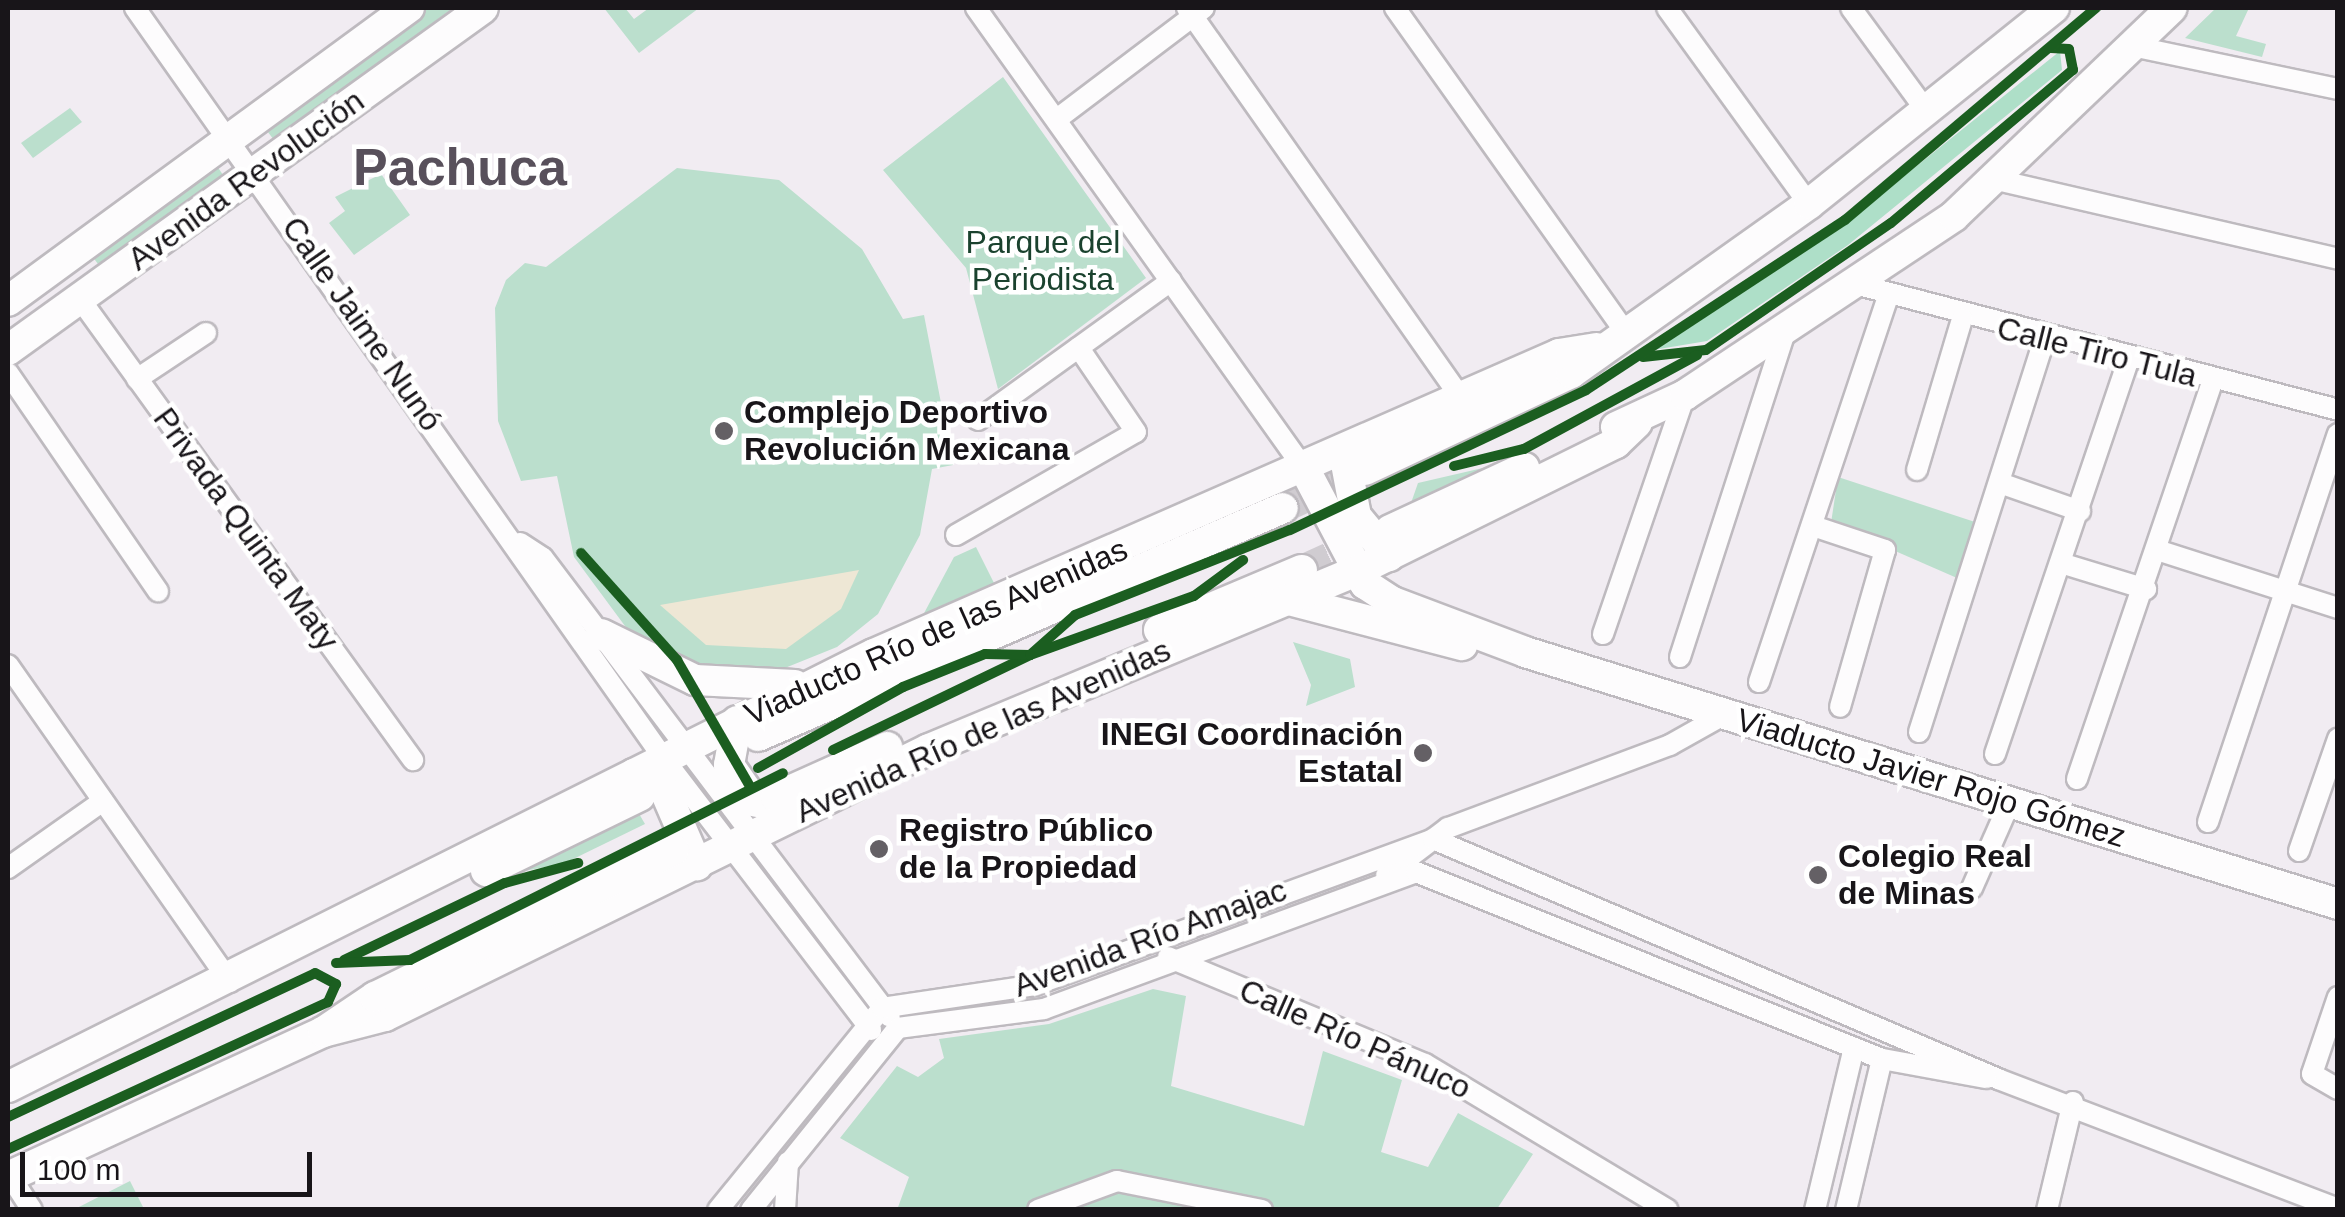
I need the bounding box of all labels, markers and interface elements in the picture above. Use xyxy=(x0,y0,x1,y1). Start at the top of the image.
street label: Avenida Revolución xyxy=(121,82,371,278)
district label: Pachuca xyxy=(353,137,567,199)
street label: Calle Jaime Nunó xyxy=(274,210,450,438)
park label: Parque del Periodista xyxy=(966,224,1120,299)
street label: Calle Tiro Tula xyxy=(1993,308,2201,396)
place label: Complejo Deportivo Revolución Mexicana xyxy=(744,394,1069,469)
street label: Privada Quinta Maty xyxy=(145,400,347,658)
marker: Complejo Deportivo Revolución Mexicana xyxy=(713,420,735,442)
street label: Viaducto Río de las Avenidas xyxy=(738,530,1134,734)
street label: Avenida Río de las Avenidas xyxy=(789,630,1177,832)
street label: Viaducto Javier Rojo Gómez xyxy=(1732,700,2130,856)
place label: INEGI Coordinación Estatal xyxy=(1101,716,1403,791)
marker: INEGI Coordinación Estatal xyxy=(1412,742,1434,764)
place label: Registro Público de la Propiedad xyxy=(899,812,1153,887)
marker: Registro Público de la Propiedad xyxy=(868,838,890,860)
place label: Colegio Real de Minas xyxy=(1838,838,2032,913)
marker: Colegio Real de Minas xyxy=(1807,864,1829,886)
street label: Avenida Río Amajac xyxy=(1007,870,1293,1006)
street label: Calle Río Pánuco xyxy=(1233,971,1477,1107)
scale bar xyxy=(25,1132,318,1194)
text: 100 m xyxy=(37,1153,120,1186)

